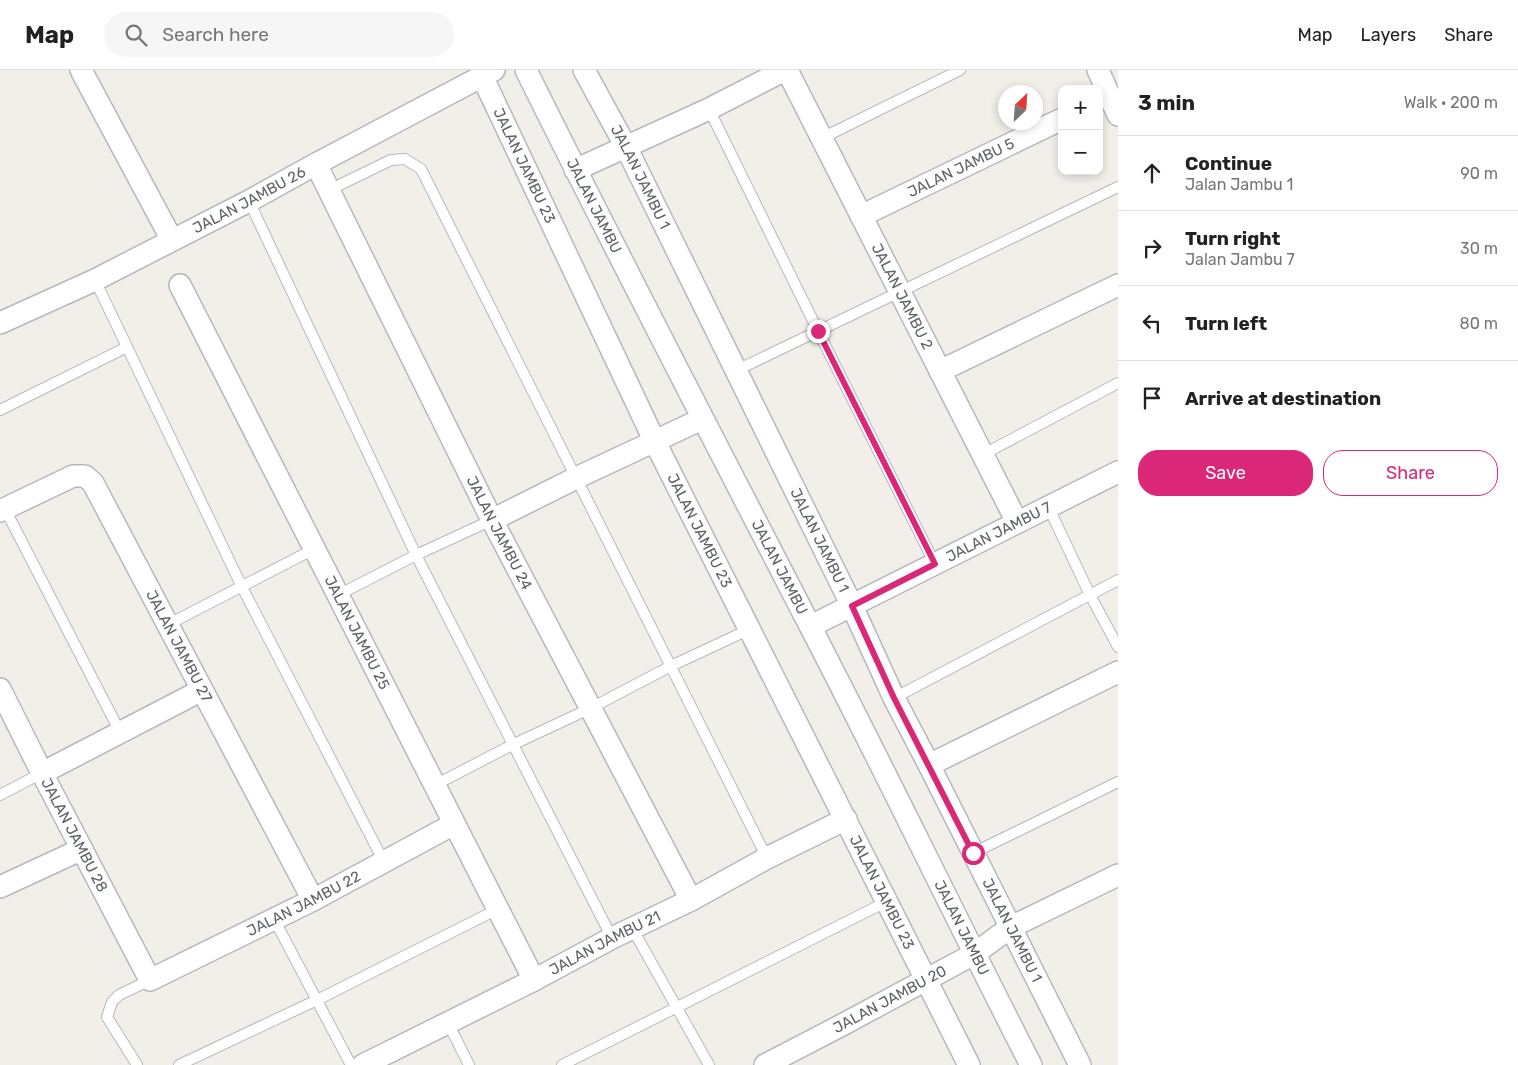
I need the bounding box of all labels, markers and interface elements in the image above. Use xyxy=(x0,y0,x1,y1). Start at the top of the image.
search box xyxy=(104,12,454,57)
text: Map xyxy=(25,21,74,49)
icon: search xyxy=(122,21,150,49)
text: Search here xyxy=(162,23,269,46)
text: Map xyxy=(1298,24,1333,46)
text: Layers xyxy=(1361,24,1416,46)
text: Share xyxy=(1444,24,1493,46)
north arrow xyxy=(998,85,1043,130)
map controls xyxy=(1058,85,1103,175)
button: + xyxy=(1058,85,1103,130)
text: 3 min xyxy=(1138,90,1195,115)
text: Walk · 200 m xyxy=(1404,93,1498,112)
street label: JALAN JAMBU 23 xyxy=(489,105,559,226)
street label: JALAN JAMBU 1 xyxy=(607,122,674,232)
button: − xyxy=(1058,130,1103,175)
street label: JALAN JAMBU 5 xyxy=(905,134,1017,201)
text: Continue xyxy=(1185,152,1272,175)
street label: JALAN JAMBU xyxy=(563,156,626,256)
icon: ahead xyxy=(1138,159,1166,187)
street label: JALAN JAMBU 26 xyxy=(190,162,309,237)
text: 90 m xyxy=(1460,164,1498,183)
text: Jalan Jambu 1 xyxy=(1185,175,1293,194)
text: Turn right xyxy=(1185,227,1280,250)
icon: right xyxy=(1138,234,1166,262)
text: 30 m xyxy=(1460,239,1498,258)
street label: JALAN JAMBU 2 xyxy=(868,240,937,352)
text: Jalan Jambu 7 xyxy=(1185,250,1295,269)
icon: left xyxy=(1138,309,1166,337)
text: Turn left xyxy=(1185,312,1267,335)
text: 80 m xyxy=(1460,314,1498,333)
route end xyxy=(807,320,830,343)
icon: arrive xyxy=(1138,384,1166,412)
text: Arrive at destination xyxy=(1185,387,1381,410)
button: Save xyxy=(1138,450,1313,496)
button: Share xyxy=(1323,450,1498,496)
street label: JALAN JAMBU 23 xyxy=(663,471,736,591)
street label: JALAN JAMBU 24 xyxy=(463,473,536,593)
street label: JALAN JAMBU 1 xyxy=(786,485,853,595)
street label: JALAN JAMBU 7 xyxy=(943,498,1055,566)
street label: JALAN JAMBU xyxy=(748,517,811,617)
street label: JALAN JAMBU 25 xyxy=(321,573,393,692)
street label: JALAN JAMBU 27 xyxy=(142,587,216,705)
street label: JALAN JAMBU 28 xyxy=(37,775,112,895)
street label: JALAN JAMBU 23 xyxy=(846,832,918,952)
route start xyxy=(962,842,985,865)
street label: JALAN JAMBU 22 xyxy=(244,867,364,940)
street label: JALAN JAMBU 1 xyxy=(978,875,1046,985)
street label: JALAN JAMBU xyxy=(931,877,993,978)
street label: JALAN JAMBU 21 xyxy=(546,907,664,979)
street label: JALAN JAMBU 20 xyxy=(830,962,949,1037)

